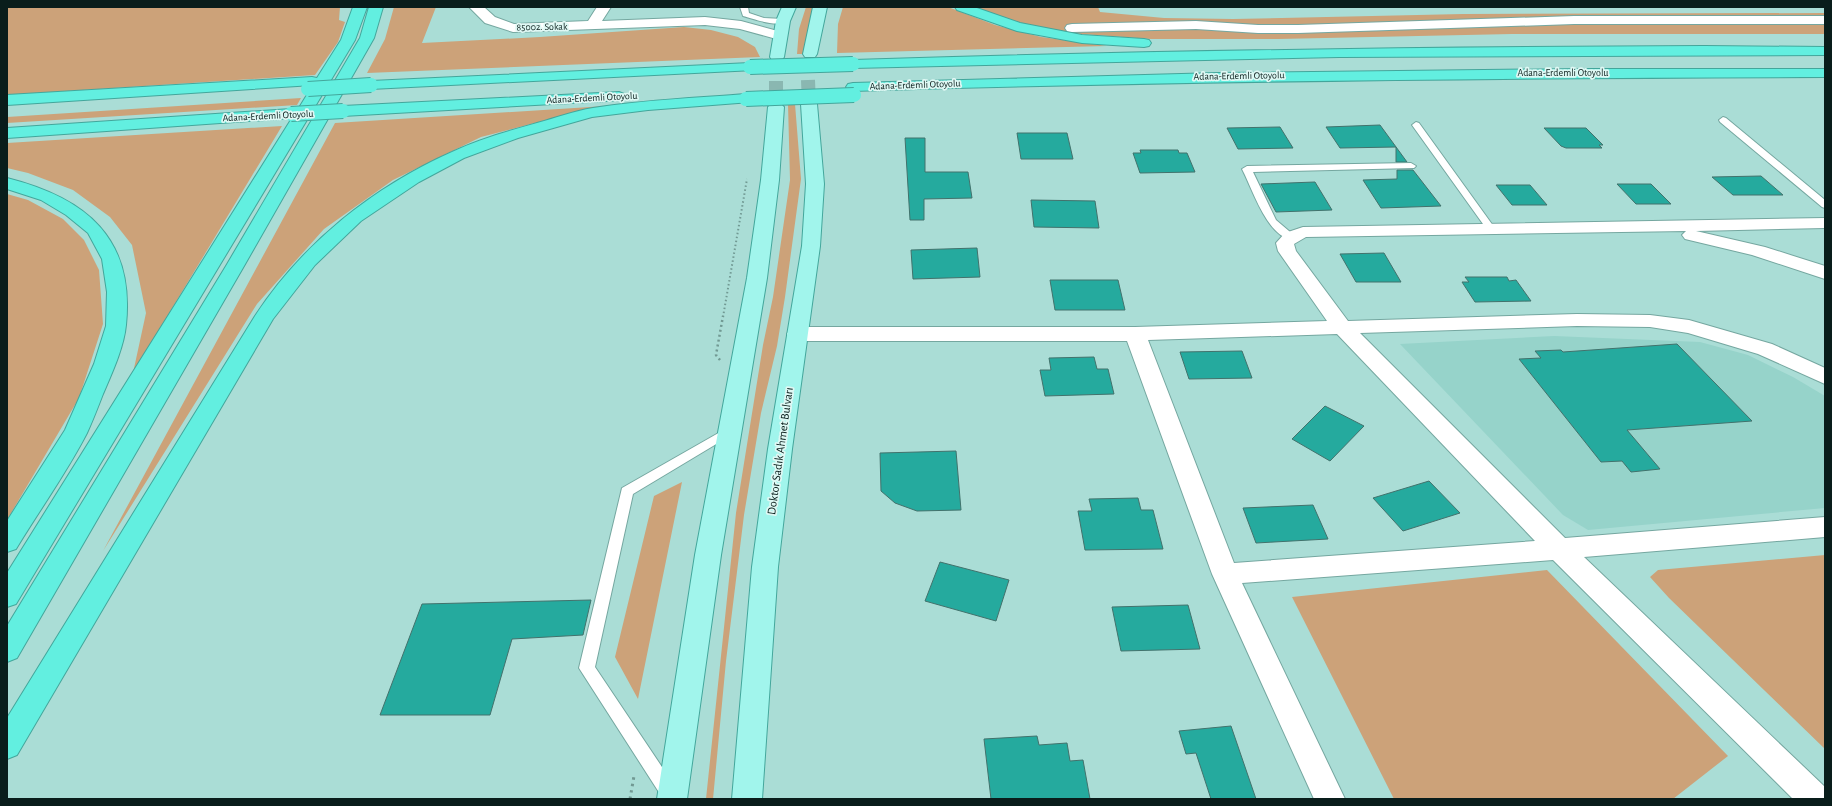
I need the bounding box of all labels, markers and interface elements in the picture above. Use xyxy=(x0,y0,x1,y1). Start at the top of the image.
street label: 85002. Sokak xyxy=(516,22,568,32)
street label: Adana-Erdemli Otoyolu xyxy=(1518,68,1608,78)
street label: Adana-Erdemli Otoyolu xyxy=(1193,70,1285,82)
street label: Adana-Erdemli Otoyolu xyxy=(869,78,961,92)
street label: Adana-Erdemli Otoyolu xyxy=(546,91,638,105)
street label: Adana-Erdemli Otoyolu xyxy=(222,109,314,123)
street label: Doktor Sadık Ahmet Bulvarı xyxy=(765,387,795,515)

